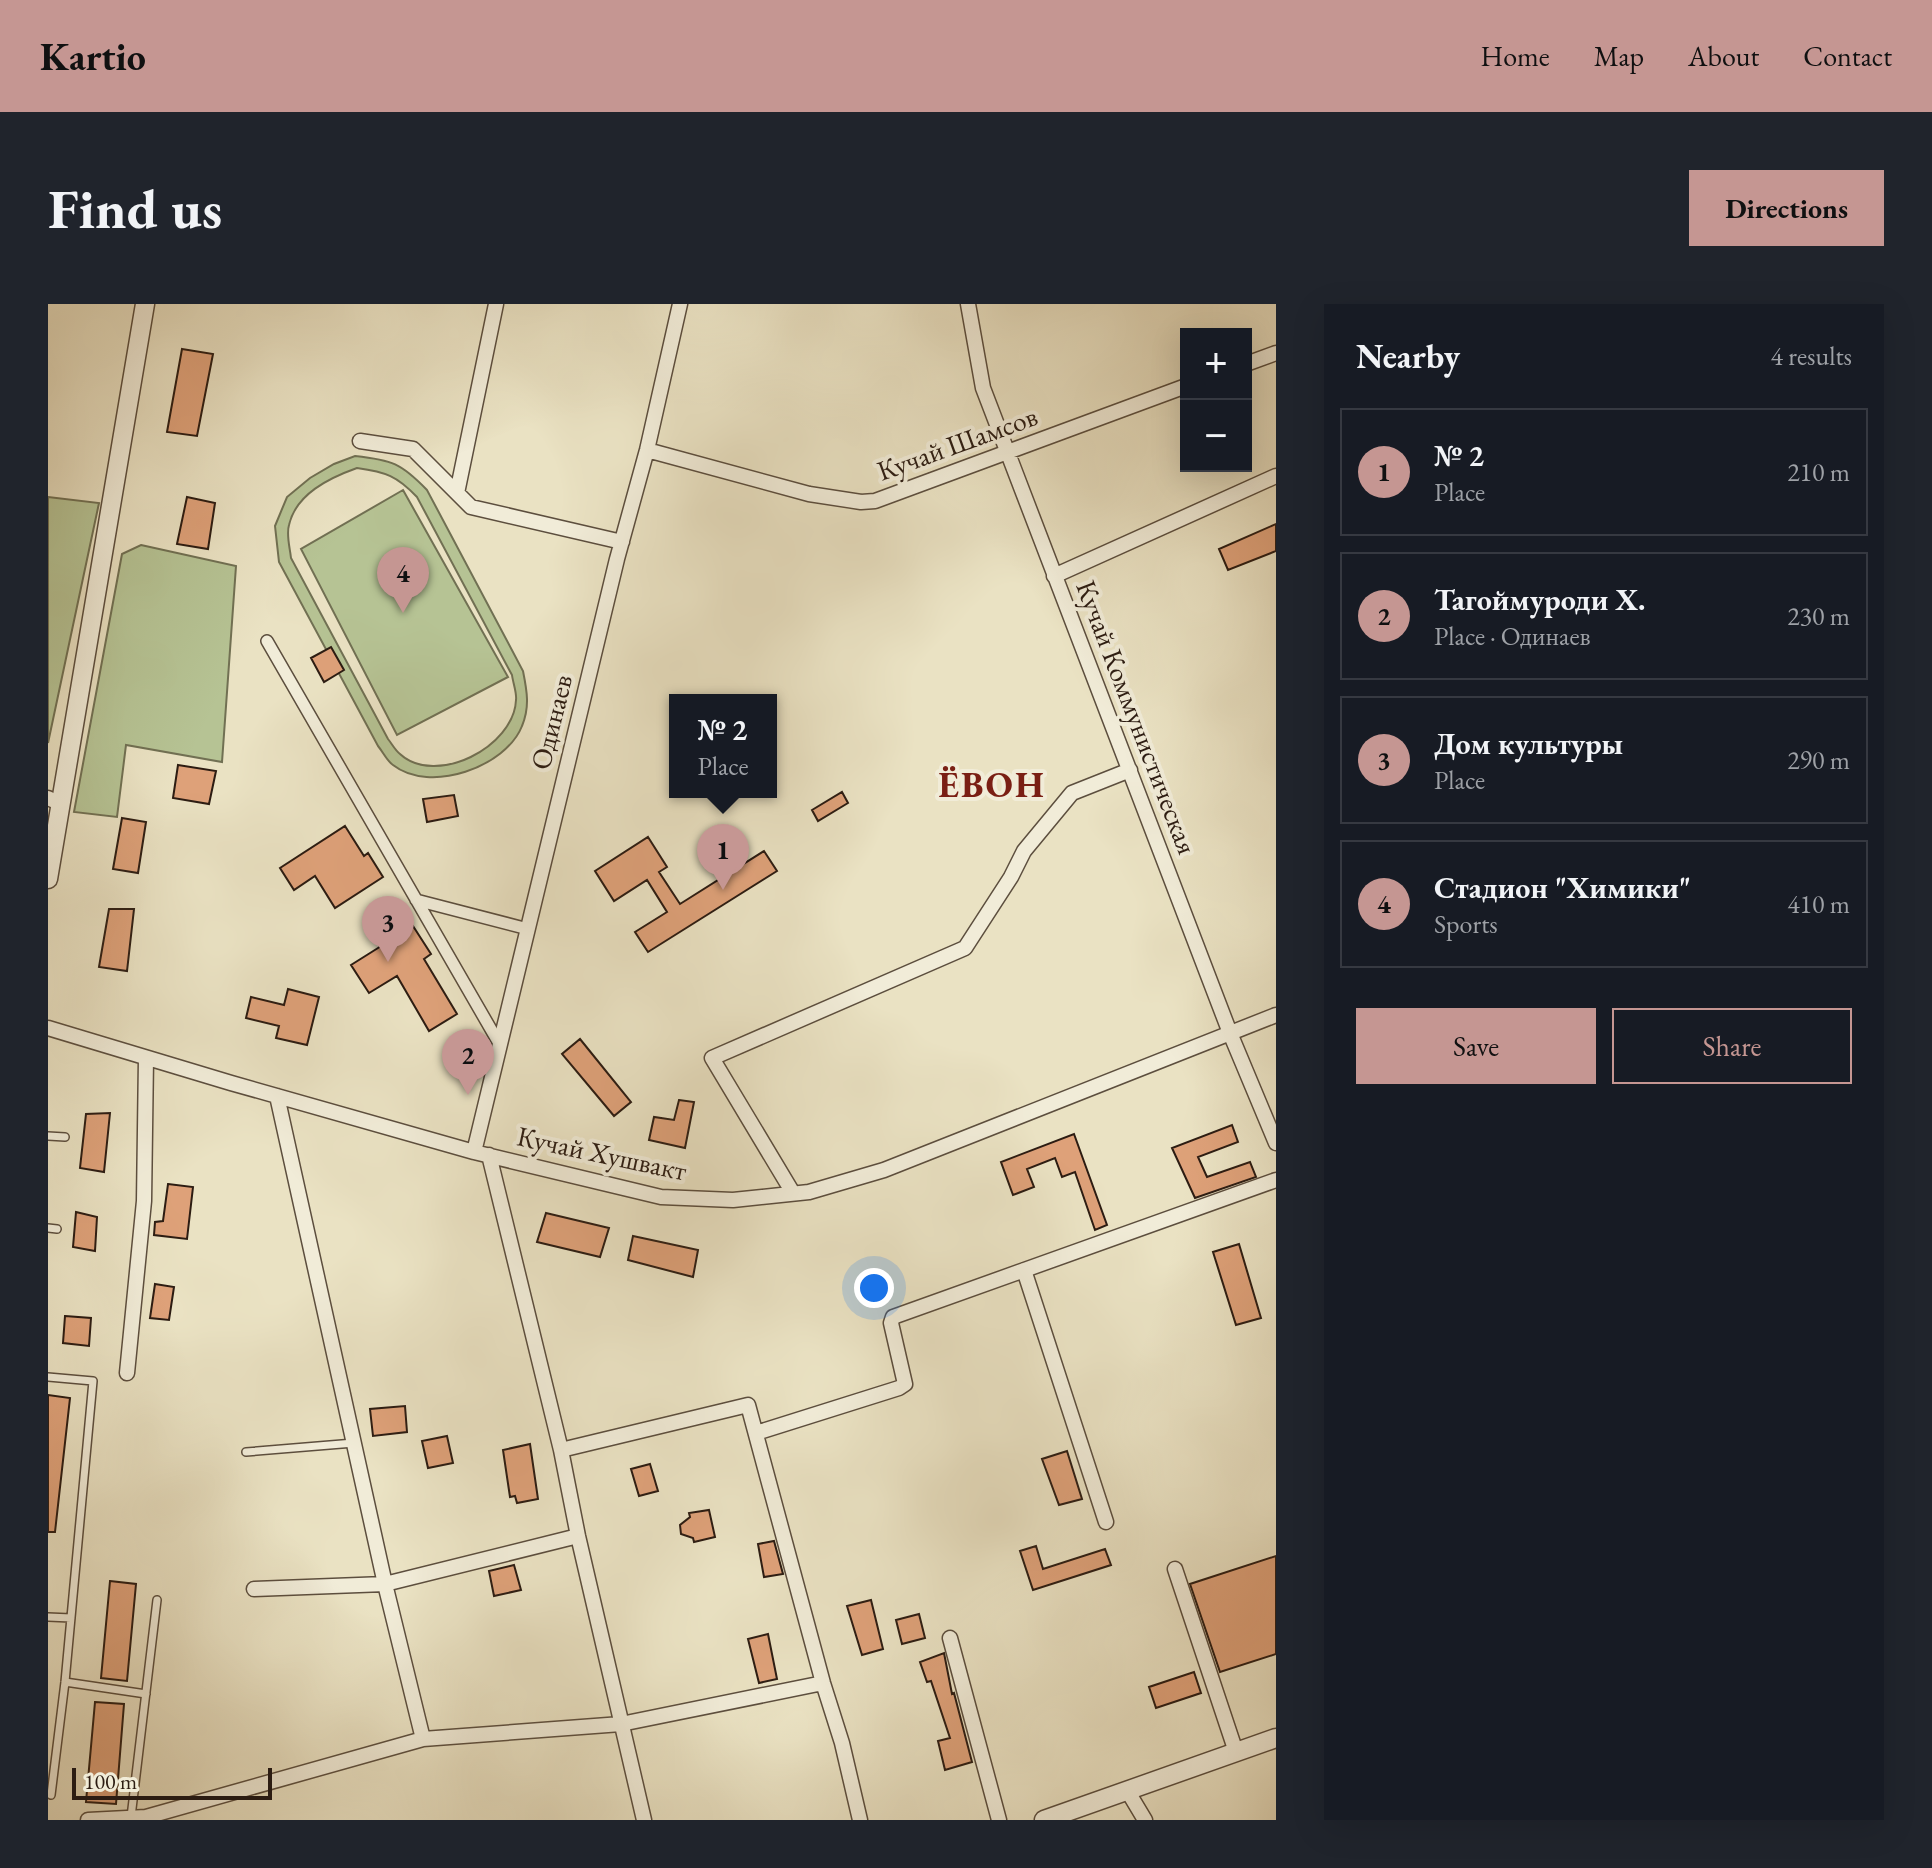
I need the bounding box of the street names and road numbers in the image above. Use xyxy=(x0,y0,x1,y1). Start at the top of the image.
street label: Кучай Шамсов xyxy=(872,397,1042,489)
street label: Кучай Коммунистическая xyxy=(1068,575,1206,859)
street label: Одинаев xyxy=(522,671,580,773)
street label: Кучай Хушвакт xyxy=(514,1117,691,1189)

